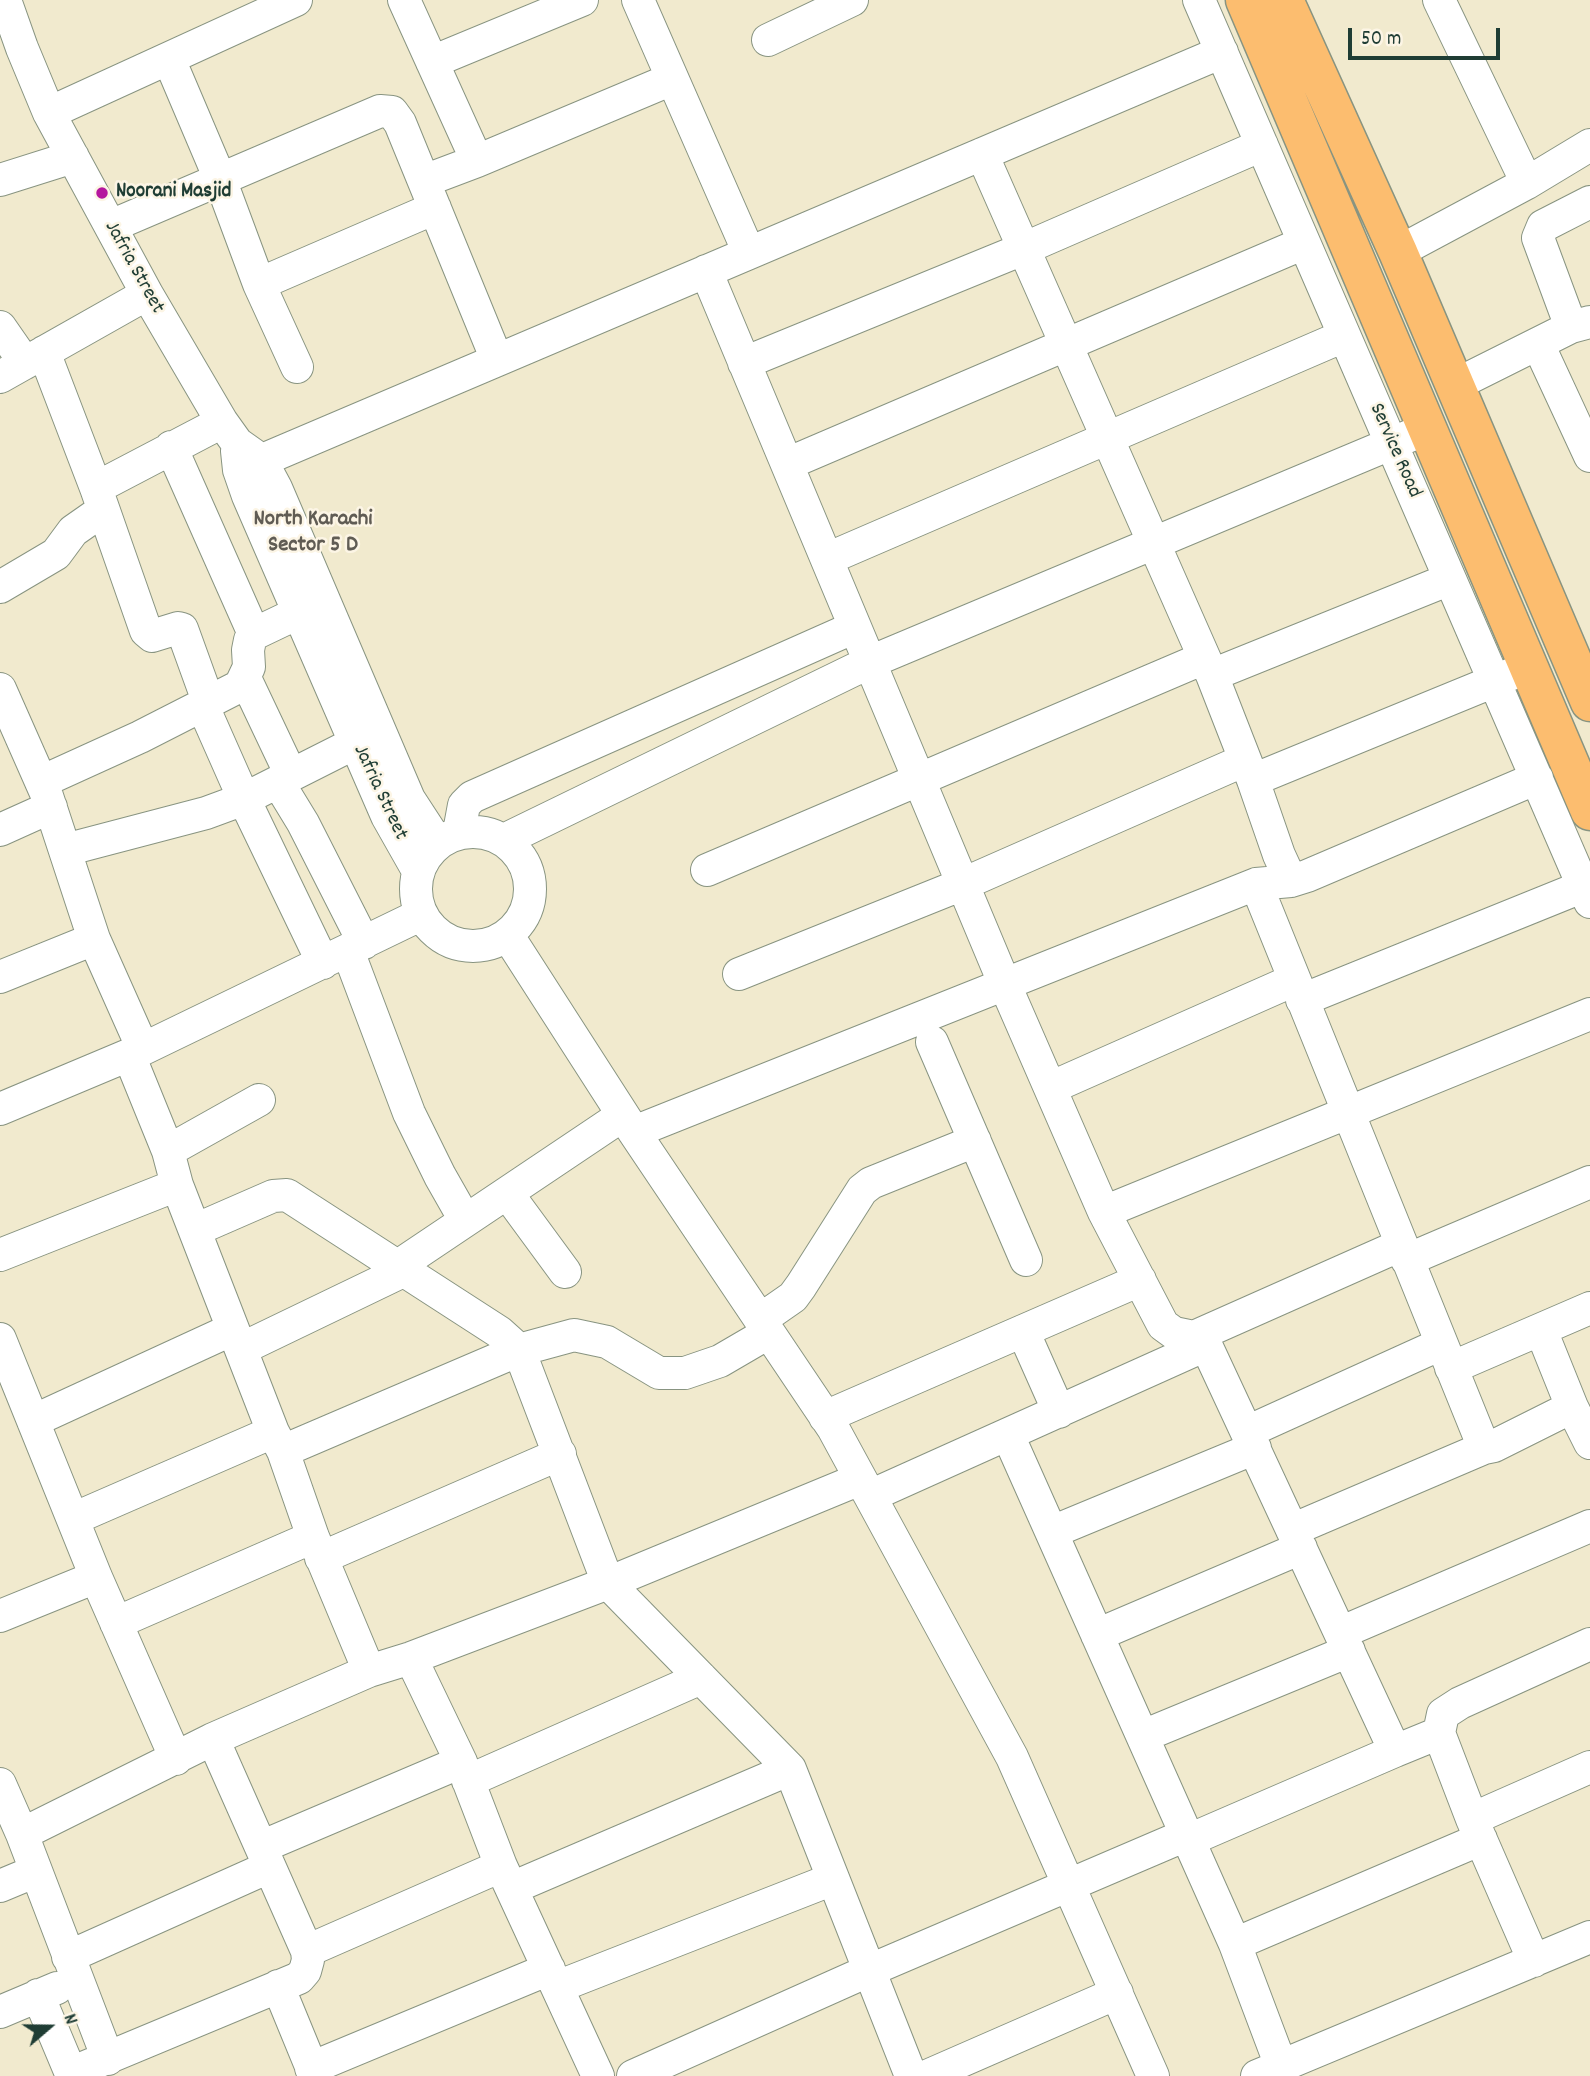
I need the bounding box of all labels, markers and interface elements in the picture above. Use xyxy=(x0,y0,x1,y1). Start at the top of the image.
scale bar xyxy=(1352,14,1504,58)
text: 50 m xyxy=(1361,25,1401,55)
place label: Noorani Masjid xyxy=(116,180,231,206)
marker: Noorani Masjid xyxy=(94,185,110,201)
street label: Jafria Street xyxy=(97,217,169,319)
street label: Service Road xyxy=(1362,400,1426,502)
district label: North Karachi Sector 5 D xyxy=(253,507,373,561)
street label: Jafria Street xyxy=(346,741,412,845)
north arrow xyxy=(14,1992,84,2062)
text: N xyxy=(55,2011,83,2029)

